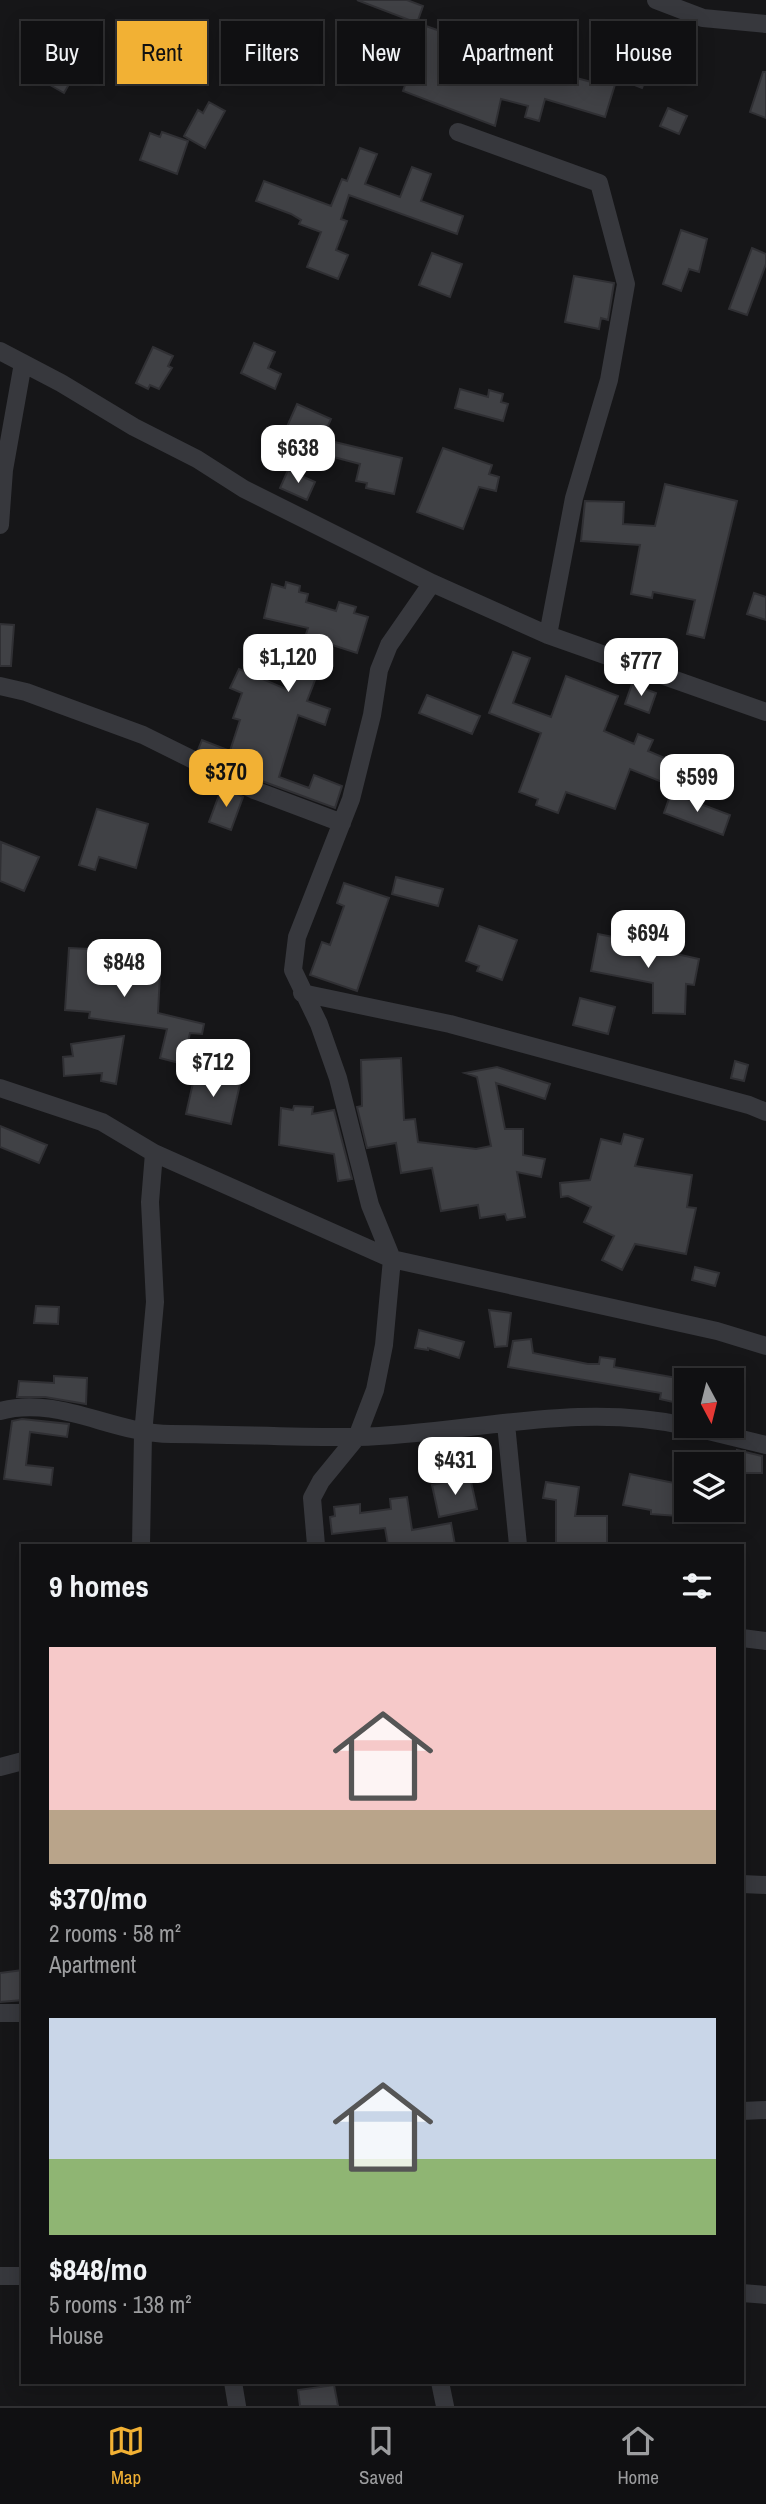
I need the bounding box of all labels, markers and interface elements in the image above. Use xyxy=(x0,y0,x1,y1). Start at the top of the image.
chip: Buy xyxy=(21,21,103,84)
chip: Rent xyxy=(117,21,207,84)
chip: Filters xyxy=(221,21,323,84)
chip: New xyxy=(337,21,425,84)
chip: Apartment xyxy=(439,21,577,84)
chip: House xyxy=(591,21,696,84)
pin: $638 xyxy=(257,426,339,485)
text: $638 xyxy=(277,432,319,463)
pin: $1,120 xyxy=(231,634,345,694)
pin: $777 xyxy=(600,638,682,698)
text: $1,120 xyxy=(259,641,317,672)
text: $777 xyxy=(620,645,662,676)
pin: $370 xyxy=(185,750,267,809)
pin: $599 xyxy=(656,754,738,814)
text: $370 xyxy=(205,756,247,787)
text: $599 xyxy=(676,761,718,792)
pin: $694 xyxy=(607,911,689,970)
text: $694 xyxy=(627,917,669,948)
pin: $848 xyxy=(83,940,165,999)
text: $848 xyxy=(103,946,145,977)
pin: $712 xyxy=(172,1040,254,1099)
text: $712 xyxy=(192,1046,234,1077)
north arrow xyxy=(674,1368,744,1438)
map controls xyxy=(674,1368,744,1522)
pin: $431 xyxy=(414,1438,496,1497)
text: $431 xyxy=(434,1444,476,1475)
button: layers xyxy=(674,1452,744,1522)
text: 9 homes xyxy=(49,1566,149,1606)
icon: filters xyxy=(678,1567,716,1605)
icon: home xyxy=(320,1693,446,1819)
text: $370/mo xyxy=(49,1878,147,1918)
text: 2 rooms · 58 m² xyxy=(49,1918,181,1949)
text: Apartment xyxy=(49,1949,136,1980)
icon: home xyxy=(320,2064,446,2190)
text: $848/mo xyxy=(49,2249,147,2289)
text: 5 rooms · 138 m² xyxy=(49,2289,192,2320)
text: House xyxy=(49,2320,104,2351)
tab: Map xyxy=(107,2422,145,2490)
tab: Saved xyxy=(359,2422,403,2490)
tab: Home xyxy=(617,2422,659,2490)

